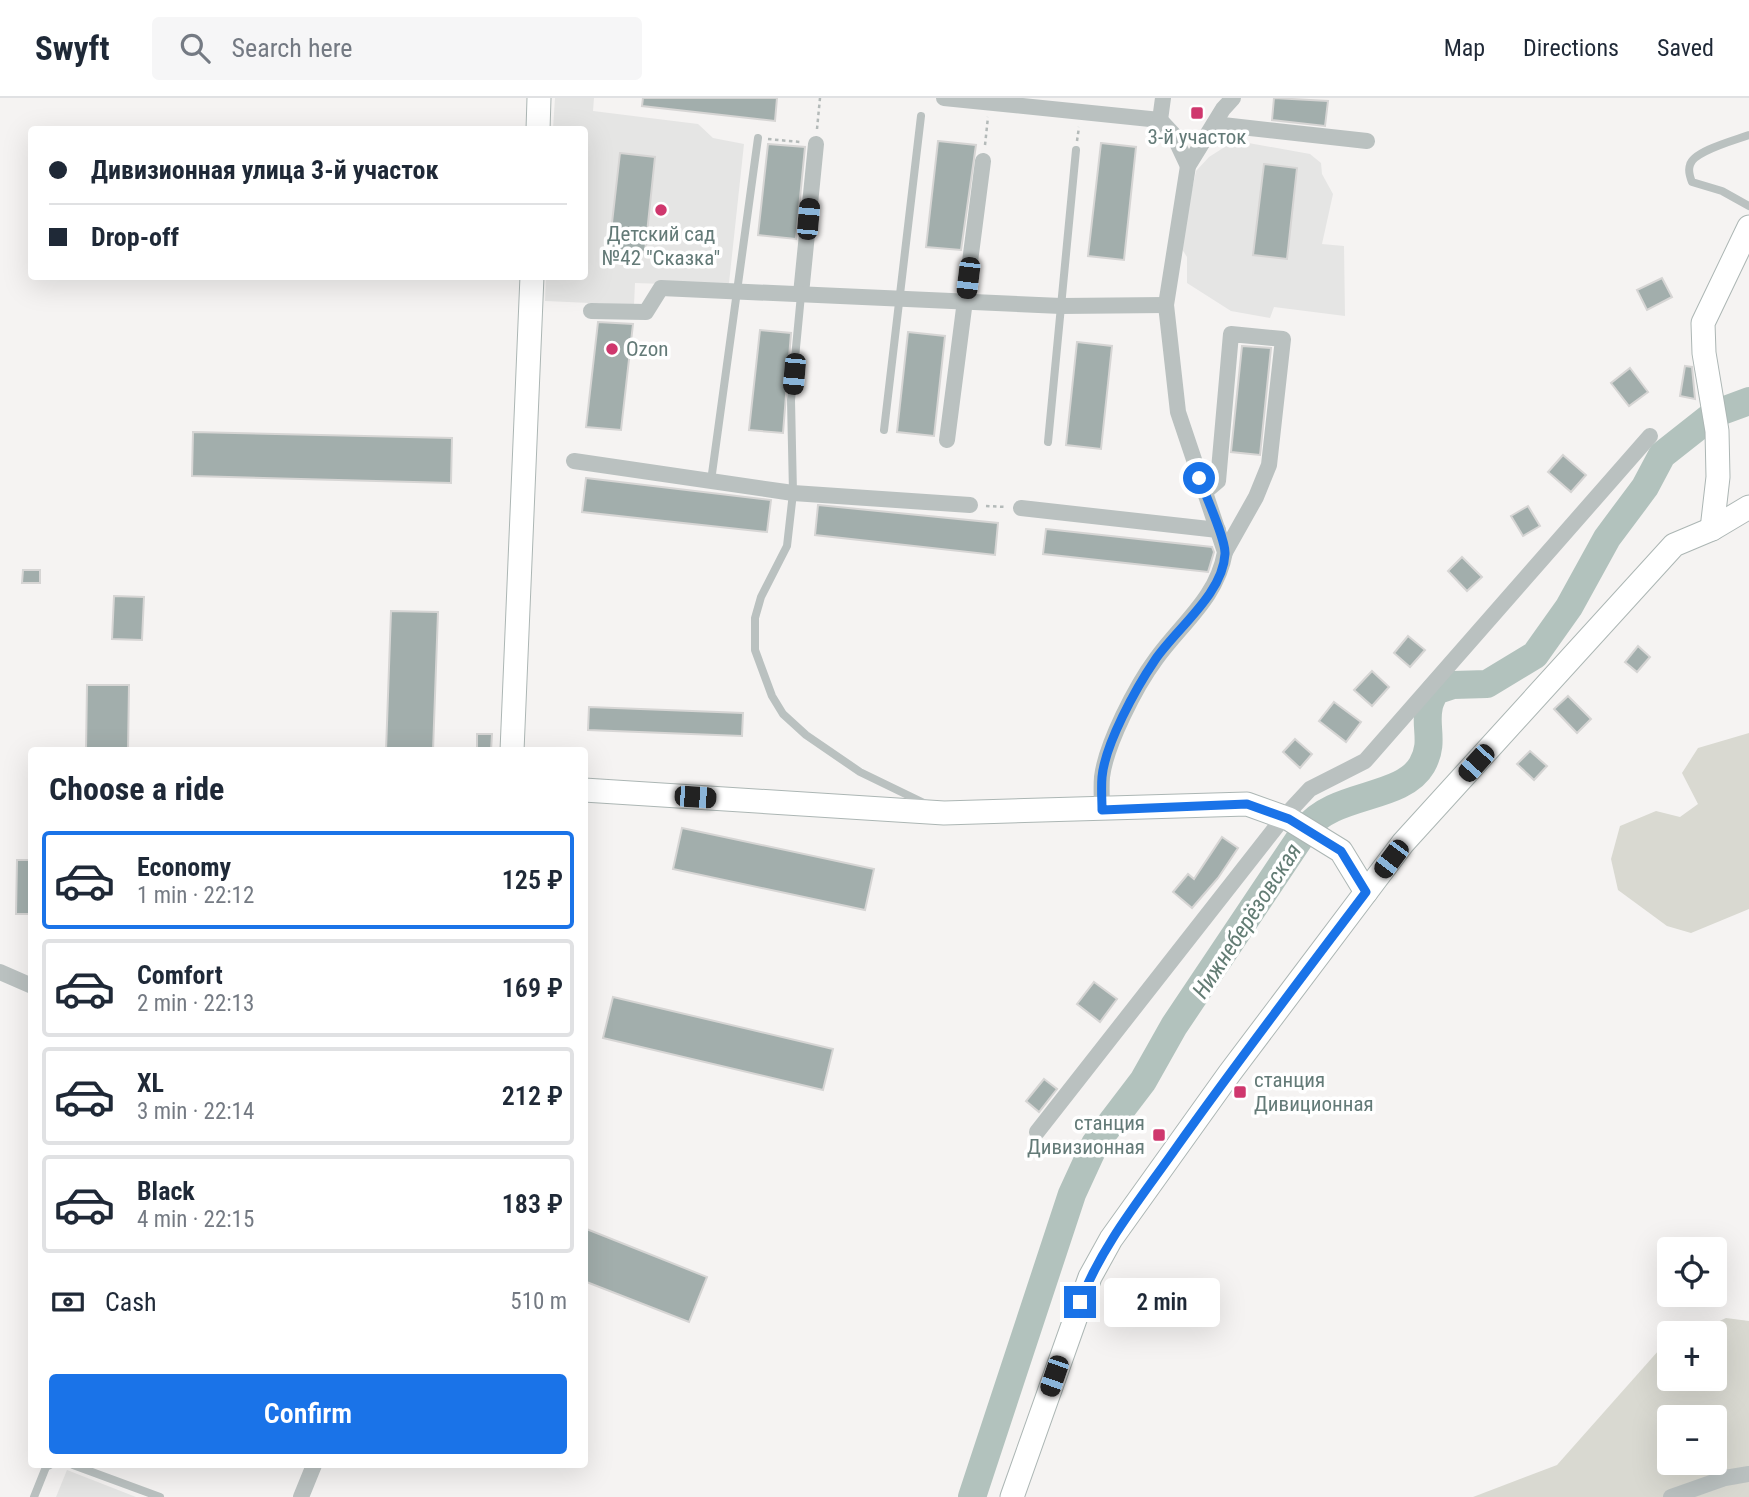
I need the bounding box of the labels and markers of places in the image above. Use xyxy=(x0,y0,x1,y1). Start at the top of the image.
marker: 3-й участок xyxy=(1189,105,1205,121)
place label: 3-й участок xyxy=(1148,125,1246,149)
marker: Детский сад №42 "Сказка" xyxy=(653,202,669,218)
place label: Детский сад №42 "Сказка" xyxy=(602,222,720,270)
place label: Ozon xyxy=(626,337,668,361)
marker: Ozon xyxy=(604,341,620,357)
place label: станция Дивиционная xyxy=(1254,1068,1374,1116)
marker: станция Дивиционная xyxy=(1232,1084,1248,1100)
place label: станция Дивизионная xyxy=(1027,1111,1145,1159)
marker: станция Дивизионная xyxy=(1151,1127,1167,1143)

